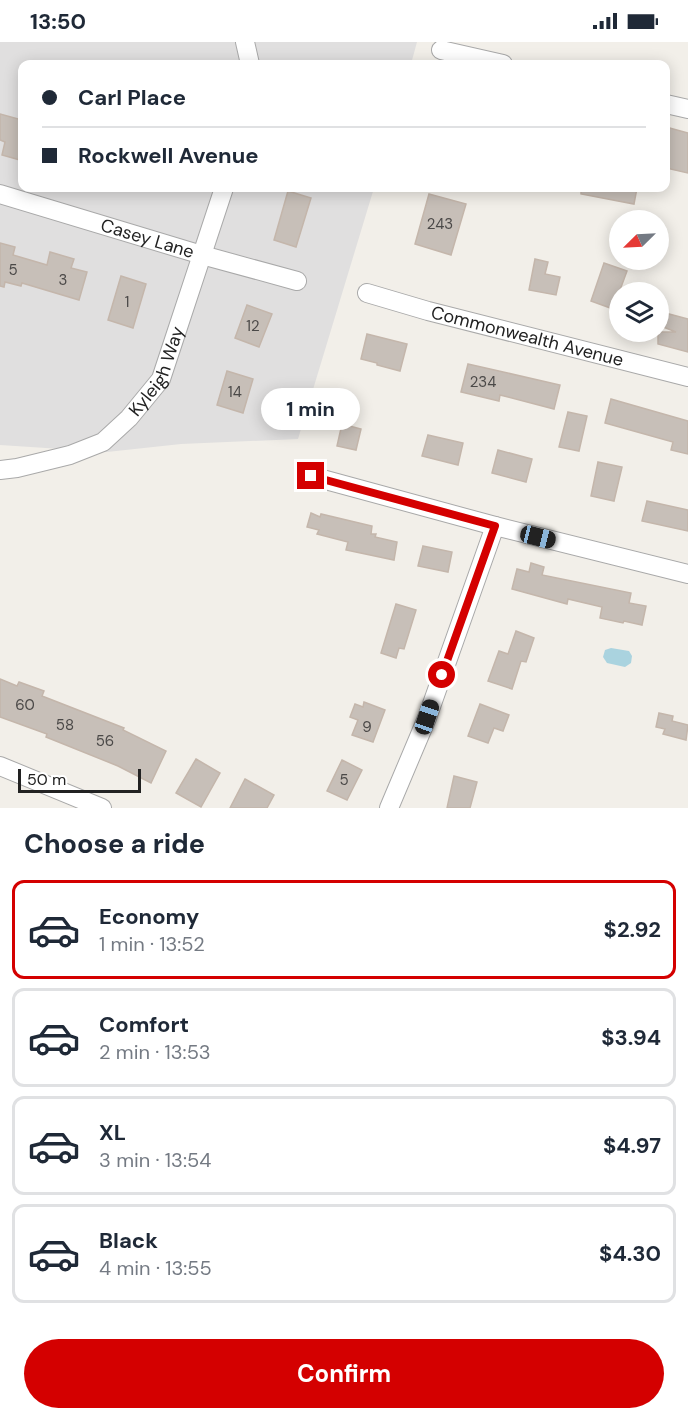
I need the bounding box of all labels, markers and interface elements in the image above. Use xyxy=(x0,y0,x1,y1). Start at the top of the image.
text: 13:50 xyxy=(30,7,86,36)
text: Carl Place xyxy=(78,83,186,112)
text: Rockwell Avenue xyxy=(78,141,258,170)
north arrow xyxy=(609,210,669,270)
map controls xyxy=(609,210,669,342)
street label: Casey Lane xyxy=(98,213,197,264)
house number: 243 xyxy=(427,214,453,234)
house number: 5 xyxy=(8,260,18,280)
house number: 3 xyxy=(59,270,67,290)
button: layers xyxy=(609,282,669,342)
house number: 1 xyxy=(125,292,129,312)
street label: Commonwealth Avenue xyxy=(429,300,626,372)
house number: 12 xyxy=(246,316,260,336)
street label: Kyleigh Way xyxy=(123,323,190,421)
house number: 234 xyxy=(470,372,496,392)
house number: 14 xyxy=(228,382,242,402)
callout: 1 min xyxy=(262,389,360,431)
text: 1 min xyxy=(286,396,335,422)
route end xyxy=(297,462,324,489)
car xyxy=(518,524,558,550)
route start xyxy=(428,661,455,688)
house number: 60 xyxy=(15,695,35,715)
car xyxy=(413,697,441,737)
house number: 58 xyxy=(56,715,74,735)
house number: 9 xyxy=(362,717,372,737)
house number: 56 xyxy=(96,731,114,751)
scale bar xyxy=(18,766,141,794)
text: 50 m xyxy=(27,769,66,790)
house number: 5 xyxy=(339,770,349,790)
text: Choose a ride xyxy=(24,826,205,861)
text: Economy xyxy=(99,902,199,931)
icon: car xyxy=(27,903,81,957)
text: $2.92 xyxy=(604,915,661,944)
text: 1 min · 13:52 xyxy=(99,931,205,957)
text: Comfort xyxy=(99,1010,189,1039)
icon: car xyxy=(27,1011,81,1065)
text: $3.94 xyxy=(601,1023,661,1052)
text: 2 min · 13:53 xyxy=(99,1039,211,1065)
text: XL xyxy=(99,1118,126,1147)
icon: car xyxy=(27,1119,81,1173)
text: $4.97 xyxy=(603,1131,661,1160)
text: 3 min · 13:54 xyxy=(99,1147,211,1173)
text: Black xyxy=(99,1226,158,1255)
icon: car xyxy=(27,1227,81,1281)
text: $4.30 xyxy=(599,1239,661,1268)
text: 4 min · 13:55 xyxy=(99,1255,212,1281)
button: Confirm xyxy=(24,1339,664,1408)

